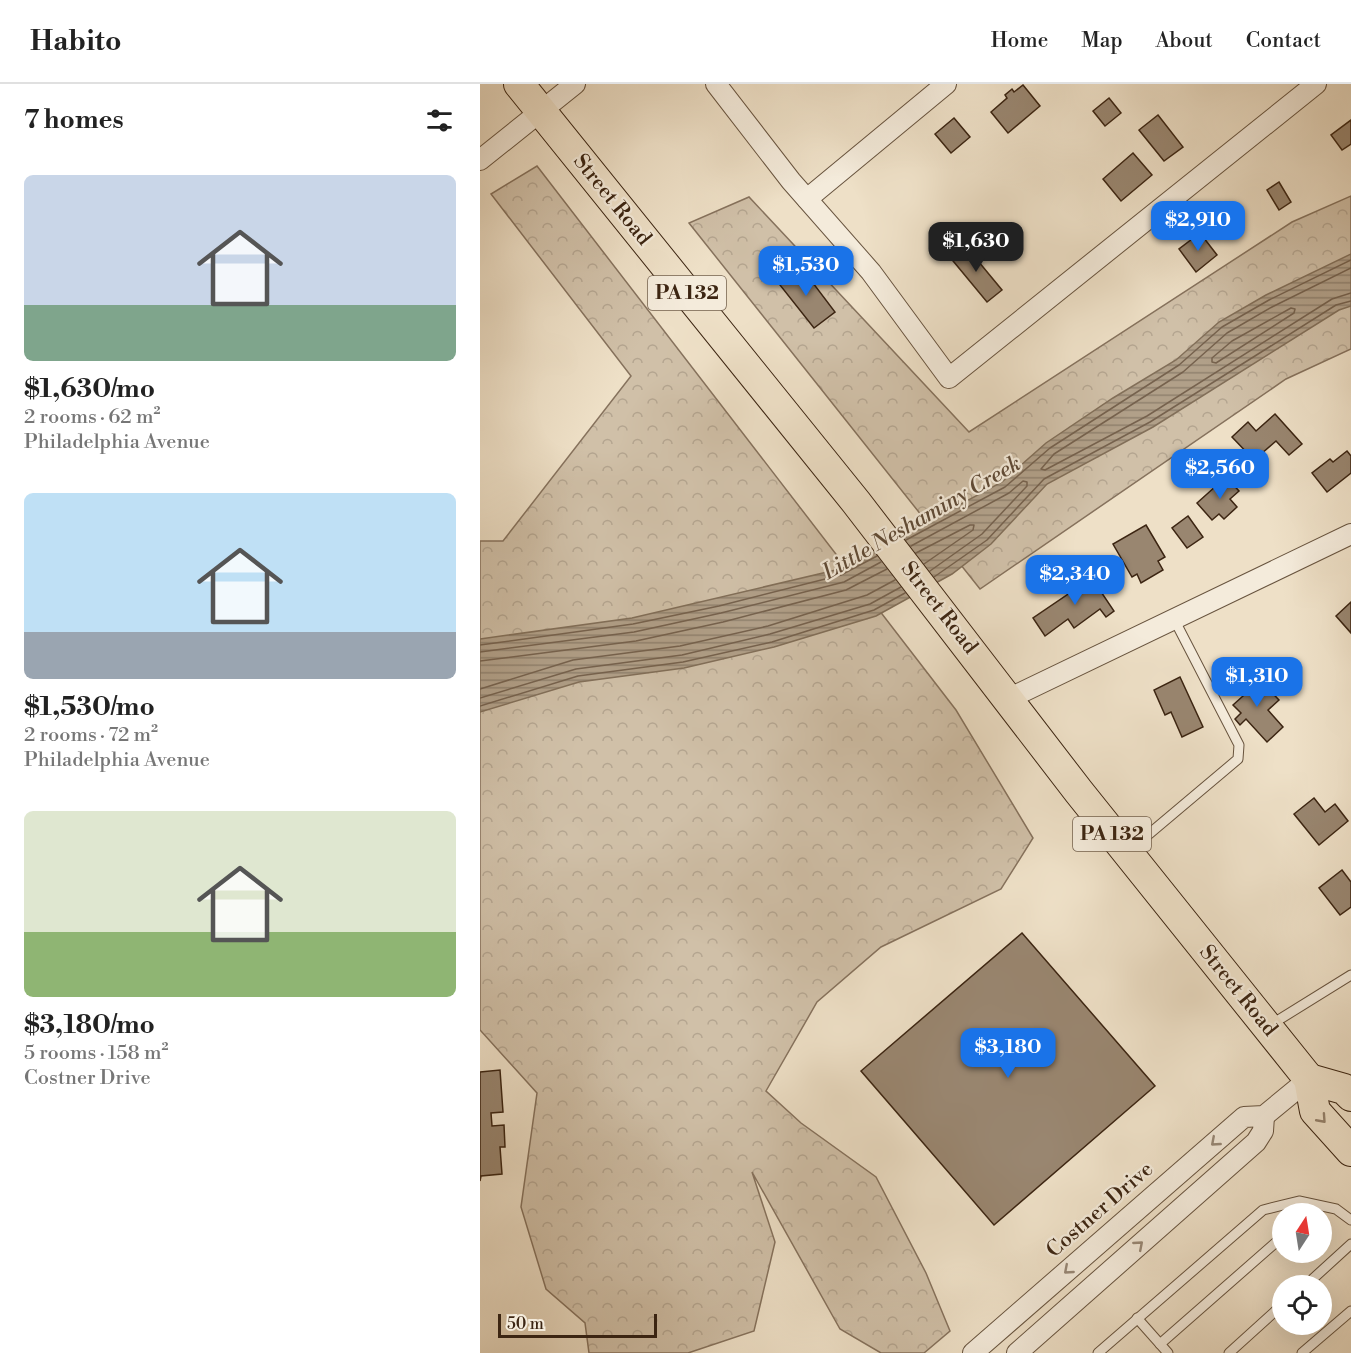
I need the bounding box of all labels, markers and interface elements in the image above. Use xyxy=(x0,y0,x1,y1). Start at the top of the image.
text: Habito xyxy=(30,24,121,59)
text: Home xyxy=(991,28,1048,54)
text: Map xyxy=(1081,28,1123,54)
text: About xyxy=(1156,28,1213,54)
text: Contact xyxy=(1246,28,1321,54)
text: 7 homes xyxy=(24,104,124,136)
icon: filters xyxy=(423,104,456,137)
street label: Street Road xyxy=(567,149,657,251)
pin: $2,910 xyxy=(1149,201,1247,252)
text: $2,910 xyxy=(1165,208,1231,233)
icon: home xyxy=(186,214,294,322)
pin: $1,630 xyxy=(927,222,1025,273)
text: $1,630 xyxy=(942,229,1010,254)
pin: $1,530 xyxy=(757,246,855,297)
text: $1,530 xyxy=(773,253,839,278)
road number: PA 132 xyxy=(648,276,726,310)
text: $1,630/mo xyxy=(24,373,155,405)
text: 2 rooms · 62 m² xyxy=(24,405,160,430)
text: Philadelphia Avenue xyxy=(24,430,210,455)
pin: $2,560 xyxy=(1171,449,1269,500)
water label: Little Neshaminy Creek xyxy=(817,450,1026,586)
text: $2,560 xyxy=(1185,456,1255,481)
icon: home xyxy=(186,532,294,640)
pin: $2,340 xyxy=(1026,555,1124,606)
street label: Street Road xyxy=(895,557,983,659)
text: $2,340 xyxy=(1040,562,1110,587)
pin: $1,310 xyxy=(1208,657,1306,708)
text: $1,310 xyxy=(1226,664,1288,689)
text: $1,530/mo xyxy=(24,691,155,723)
text: 2 rooms · 72 m² xyxy=(24,723,158,748)
text: Philadelphia Avenue xyxy=(24,748,210,773)
road number: PA 132 xyxy=(1073,817,1151,851)
icon: home xyxy=(186,850,294,958)
street label: Street Road xyxy=(1193,940,1283,1042)
text: $3,180/mo xyxy=(24,1009,155,1041)
pin: $3,180 xyxy=(959,1028,1057,1079)
text: $3,180 xyxy=(975,1035,1041,1060)
text: 5 rooms · 158 m² xyxy=(24,1041,168,1066)
text: Costner Drive xyxy=(24,1066,151,1091)
one-way arrow xyxy=(1315,1112,1326,1123)
one-way arrow xyxy=(1211,1135,1222,1146)
street label: Costner Drive xyxy=(1041,1157,1159,1263)
north arrow xyxy=(1272,1203,1332,1263)
map controls xyxy=(1272,1203,1332,1335)
one-way arrow xyxy=(1132,1241,1143,1252)
one-way arrow xyxy=(1064,1263,1075,1274)
button: locate xyxy=(1272,1275,1332,1335)
scale bar xyxy=(498,1311,657,1338)
text: 50 m xyxy=(507,1314,544,1334)

